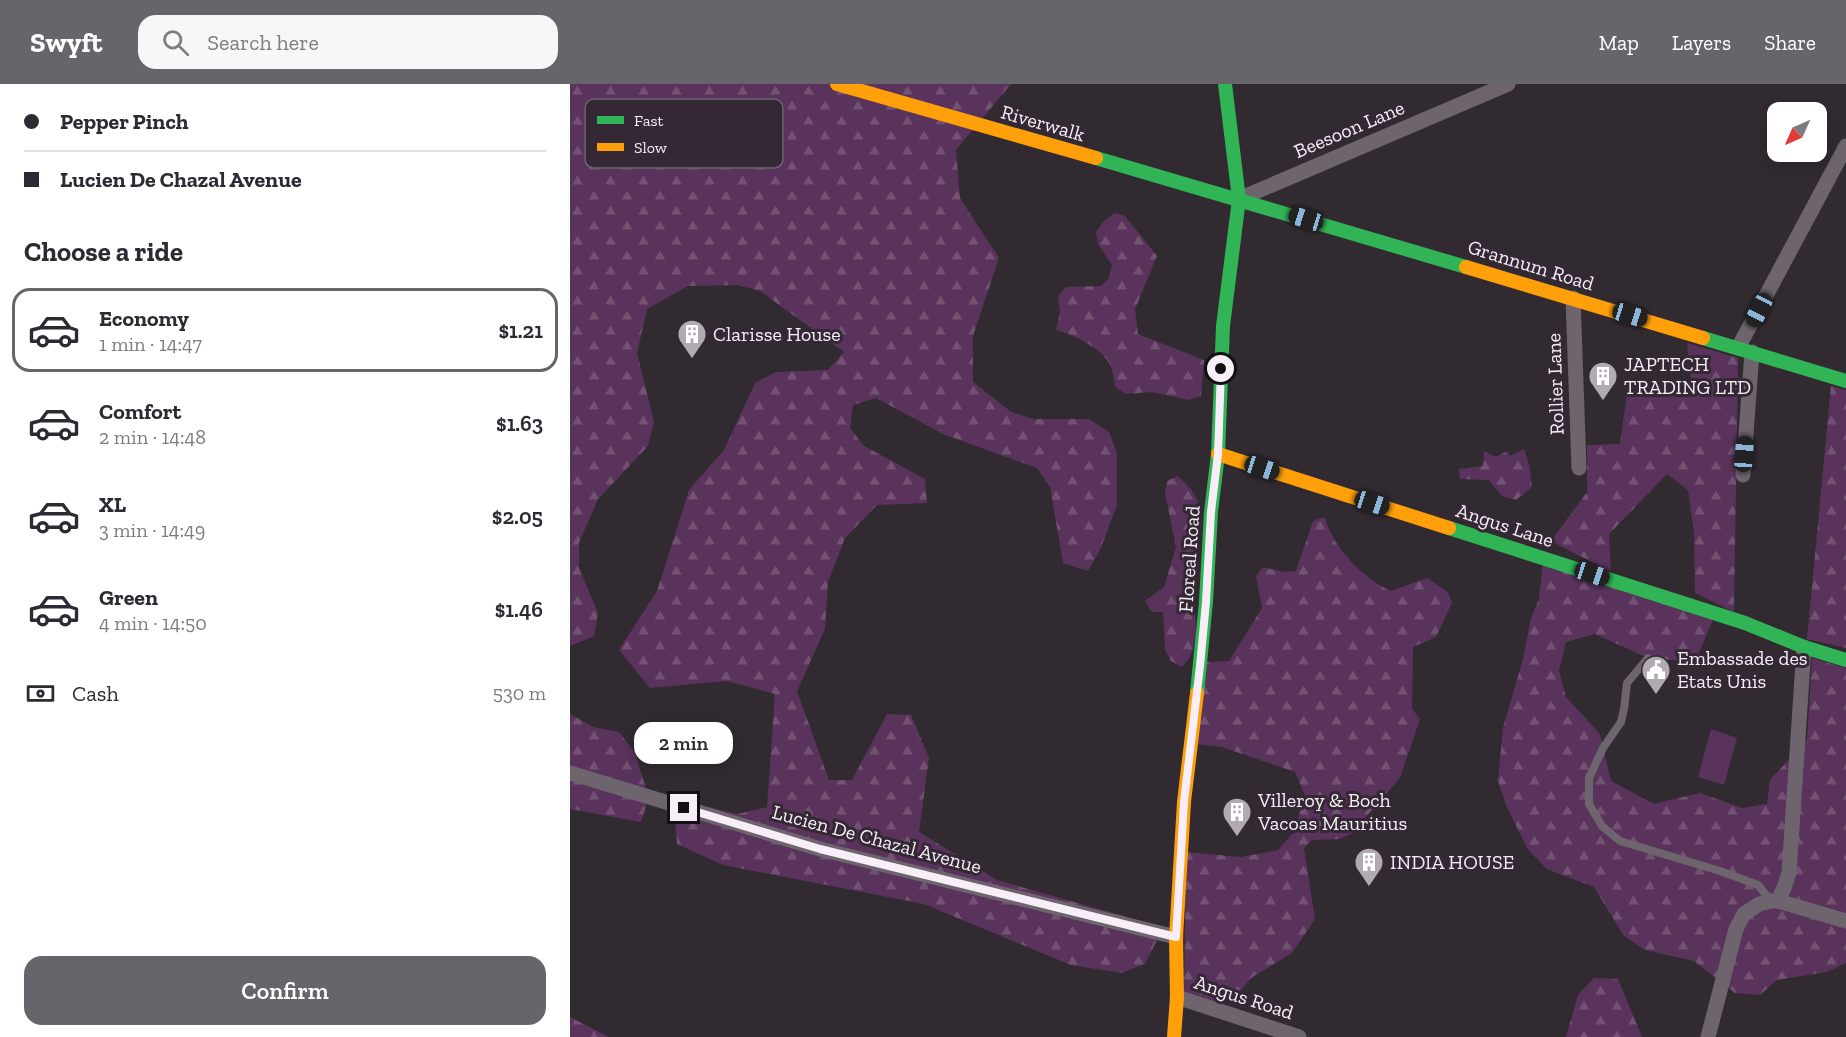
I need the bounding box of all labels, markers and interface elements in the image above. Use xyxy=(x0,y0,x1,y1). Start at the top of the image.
search box xyxy=(138,15,558,69)
text: Swyft xyxy=(30,26,102,59)
icon: search xyxy=(159,26,192,59)
text: Search here xyxy=(207,29,319,56)
text: Map xyxy=(1599,30,1639,55)
text: Layers xyxy=(1672,30,1731,55)
text: Share xyxy=(1764,30,1816,55)
street label: Beesoon Lane xyxy=(1290,95,1408,163)
legend xyxy=(585,99,783,168)
street label: Riverwalk xyxy=(998,100,1088,147)
north arrow xyxy=(1767,102,1827,162)
map controls xyxy=(1767,102,1827,162)
text: Pepper Pinch xyxy=(60,108,189,135)
text: Fast xyxy=(634,111,663,130)
text: Slow xyxy=(634,138,668,157)
text: Lucien De Chazal Avenue xyxy=(60,166,302,193)
car xyxy=(1286,205,1326,233)
street label: Grannum Road xyxy=(1465,234,1597,296)
text: Choose a ride xyxy=(24,236,183,268)
car xyxy=(1743,290,1775,330)
car xyxy=(1610,301,1650,329)
icon: car xyxy=(27,303,81,357)
text: Economy xyxy=(99,305,189,332)
text: $1.21 xyxy=(498,317,543,344)
building icon: Clarisse House xyxy=(676,318,708,360)
place label: Clarisse House xyxy=(713,322,841,346)
text: 1 min · 14:47 xyxy=(99,332,202,356)
street label: Rollier Lane xyxy=(1541,333,1569,435)
place label: JAPTECH TRADING LTD xyxy=(1624,352,1751,399)
route start xyxy=(1207,355,1234,382)
building icon: JAPTECH TRADING LTD xyxy=(1587,360,1619,402)
icon: car xyxy=(27,396,81,450)
text: Comfort xyxy=(99,398,181,425)
text: $1.63 xyxy=(496,410,543,437)
text: 2 min · 14:48 xyxy=(99,425,206,449)
car xyxy=(1734,435,1754,473)
car xyxy=(1242,454,1282,482)
icon: car xyxy=(27,489,81,543)
car xyxy=(1352,489,1392,517)
text: XL xyxy=(99,491,126,518)
street label: Angus Lane xyxy=(1453,498,1557,552)
text: $2.05 xyxy=(492,503,543,530)
street label: Floreal Road xyxy=(1173,505,1205,613)
text: 3 min · 14:49 xyxy=(99,518,205,542)
car xyxy=(1572,560,1612,588)
icon: car xyxy=(27,582,81,636)
text: Green xyxy=(99,584,158,611)
text: $1.46 xyxy=(495,596,543,623)
text: 4 min · 14:50 xyxy=(99,611,207,635)
place label: Embassade des Etats Unis xyxy=(1677,646,1808,693)
public building icon: Embassade des Etats Unis xyxy=(1640,654,1672,696)
icon: cash xyxy=(24,677,57,710)
text: Cash xyxy=(72,680,119,707)
text: 530 m xyxy=(493,681,546,705)
callout: 2 min xyxy=(634,721,734,763)
text: 2 min xyxy=(659,731,708,755)
place label: Villeroy & Boch Vacoas Mauritius xyxy=(1257,788,1407,835)
route end xyxy=(670,794,697,821)
building icon: Villeroy & Boch Vacoas Mauritius xyxy=(1221,796,1253,838)
street label: Lucien De Chazal Avenue xyxy=(770,800,984,878)
building icon: INDIA HOUSE xyxy=(1353,846,1385,888)
place label: INDIA HOUSE xyxy=(1390,850,1514,874)
button: Confirm xyxy=(24,956,546,1025)
street label: Angus Road xyxy=(1191,970,1297,1024)

